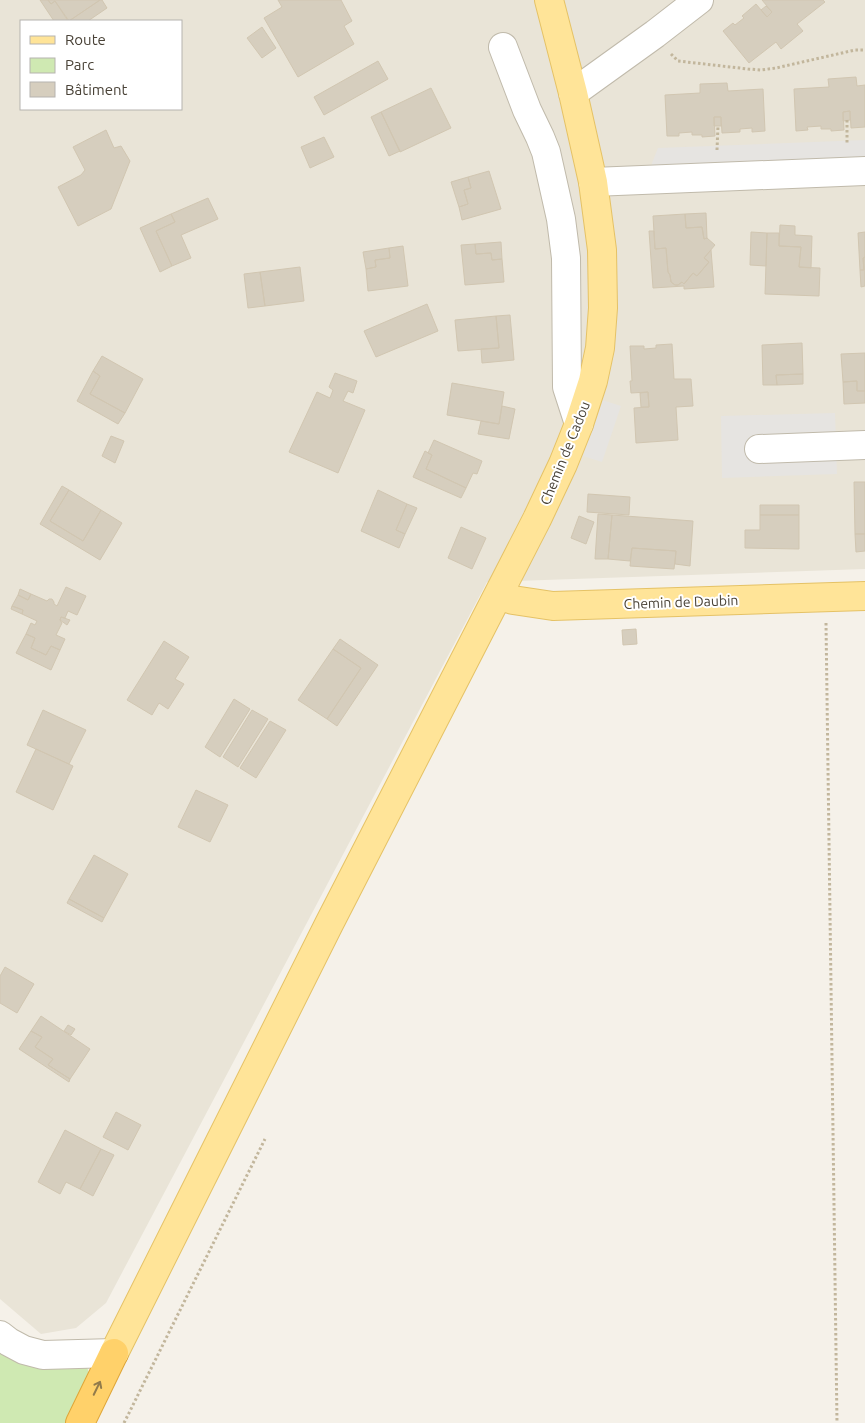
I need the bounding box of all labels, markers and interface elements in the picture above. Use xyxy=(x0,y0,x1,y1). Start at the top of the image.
legend xyxy=(20,20,182,110)
text: Route xyxy=(65,31,106,48)
text: Parc xyxy=(65,56,94,73)
text: Bâtiment xyxy=(65,81,128,98)
street label: Chemin de Cadou xyxy=(537,399,593,507)
street label: Chemin de Daubin xyxy=(623,592,739,612)
one-way arrow xyxy=(93,1381,103,1396)

